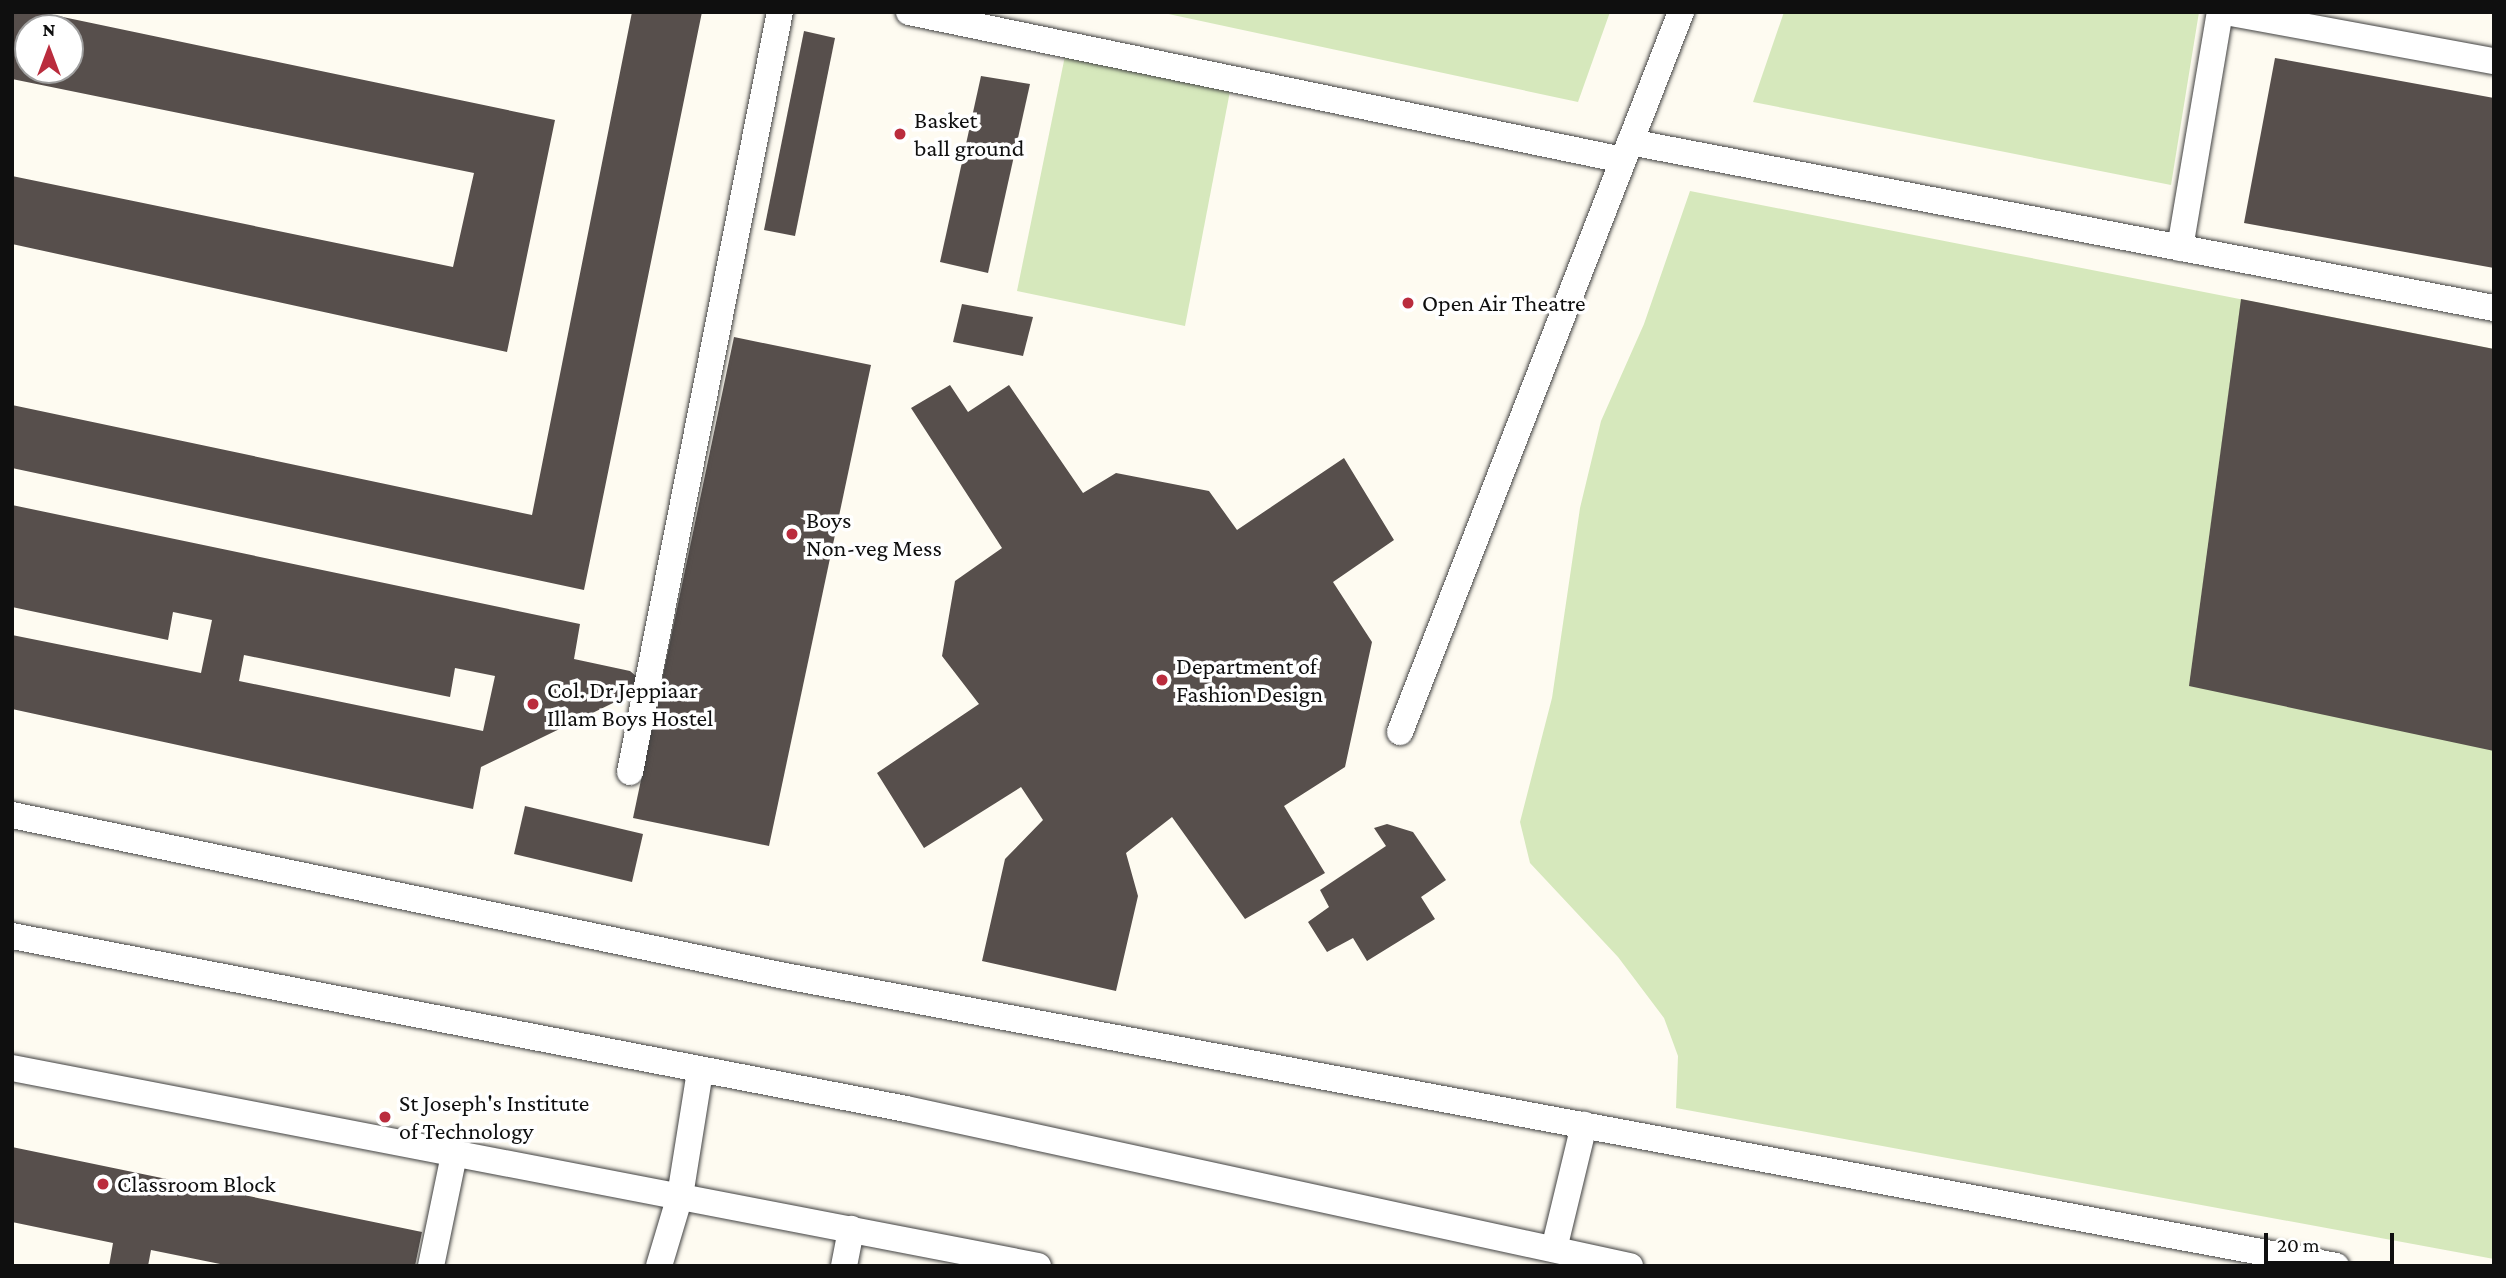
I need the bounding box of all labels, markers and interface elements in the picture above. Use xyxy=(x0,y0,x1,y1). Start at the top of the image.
north arrow xyxy=(14,14,84,84)
text: N xyxy=(43,19,55,40)
place label: Basket ball ground xyxy=(914,106,1024,162)
marker: Basket ball ground xyxy=(892,126,908,142)
place label: Open Air Theatre xyxy=(1422,289,1586,317)
marker: Open Air Theatre xyxy=(1400,295,1416,311)
place label: Boys Non-veg Mess xyxy=(806,506,942,562)
marker: Boys Non-veg Mess xyxy=(784,526,800,542)
place label: Department of Fashion Design xyxy=(1176,652,1323,708)
marker: Department of Fashion Design xyxy=(1154,672,1170,688)
place label: Col. Dr Jeppiaar Illam Boys Hostel xyxy=(547,676,713,732)
marker: Col. Dr Jeppiaar Illam Boys Hostel xyxy=(525,696,541,712)
place label: St Joseph's Institute of Technology xyxy=(399,1089,589,1145)
marker: St Joseph's Institute of Technology xyxy=(377,1109,393,1125)
place label: Classroom Block xyxy=(117,1170,276,1198)
marker: Classroom Block xyxy=(95,1176,111,1192)
scale bar xyxy=(2268,1218,2398,1262)
text: 20 m xyxy=(2277,1233,2320,1257)

